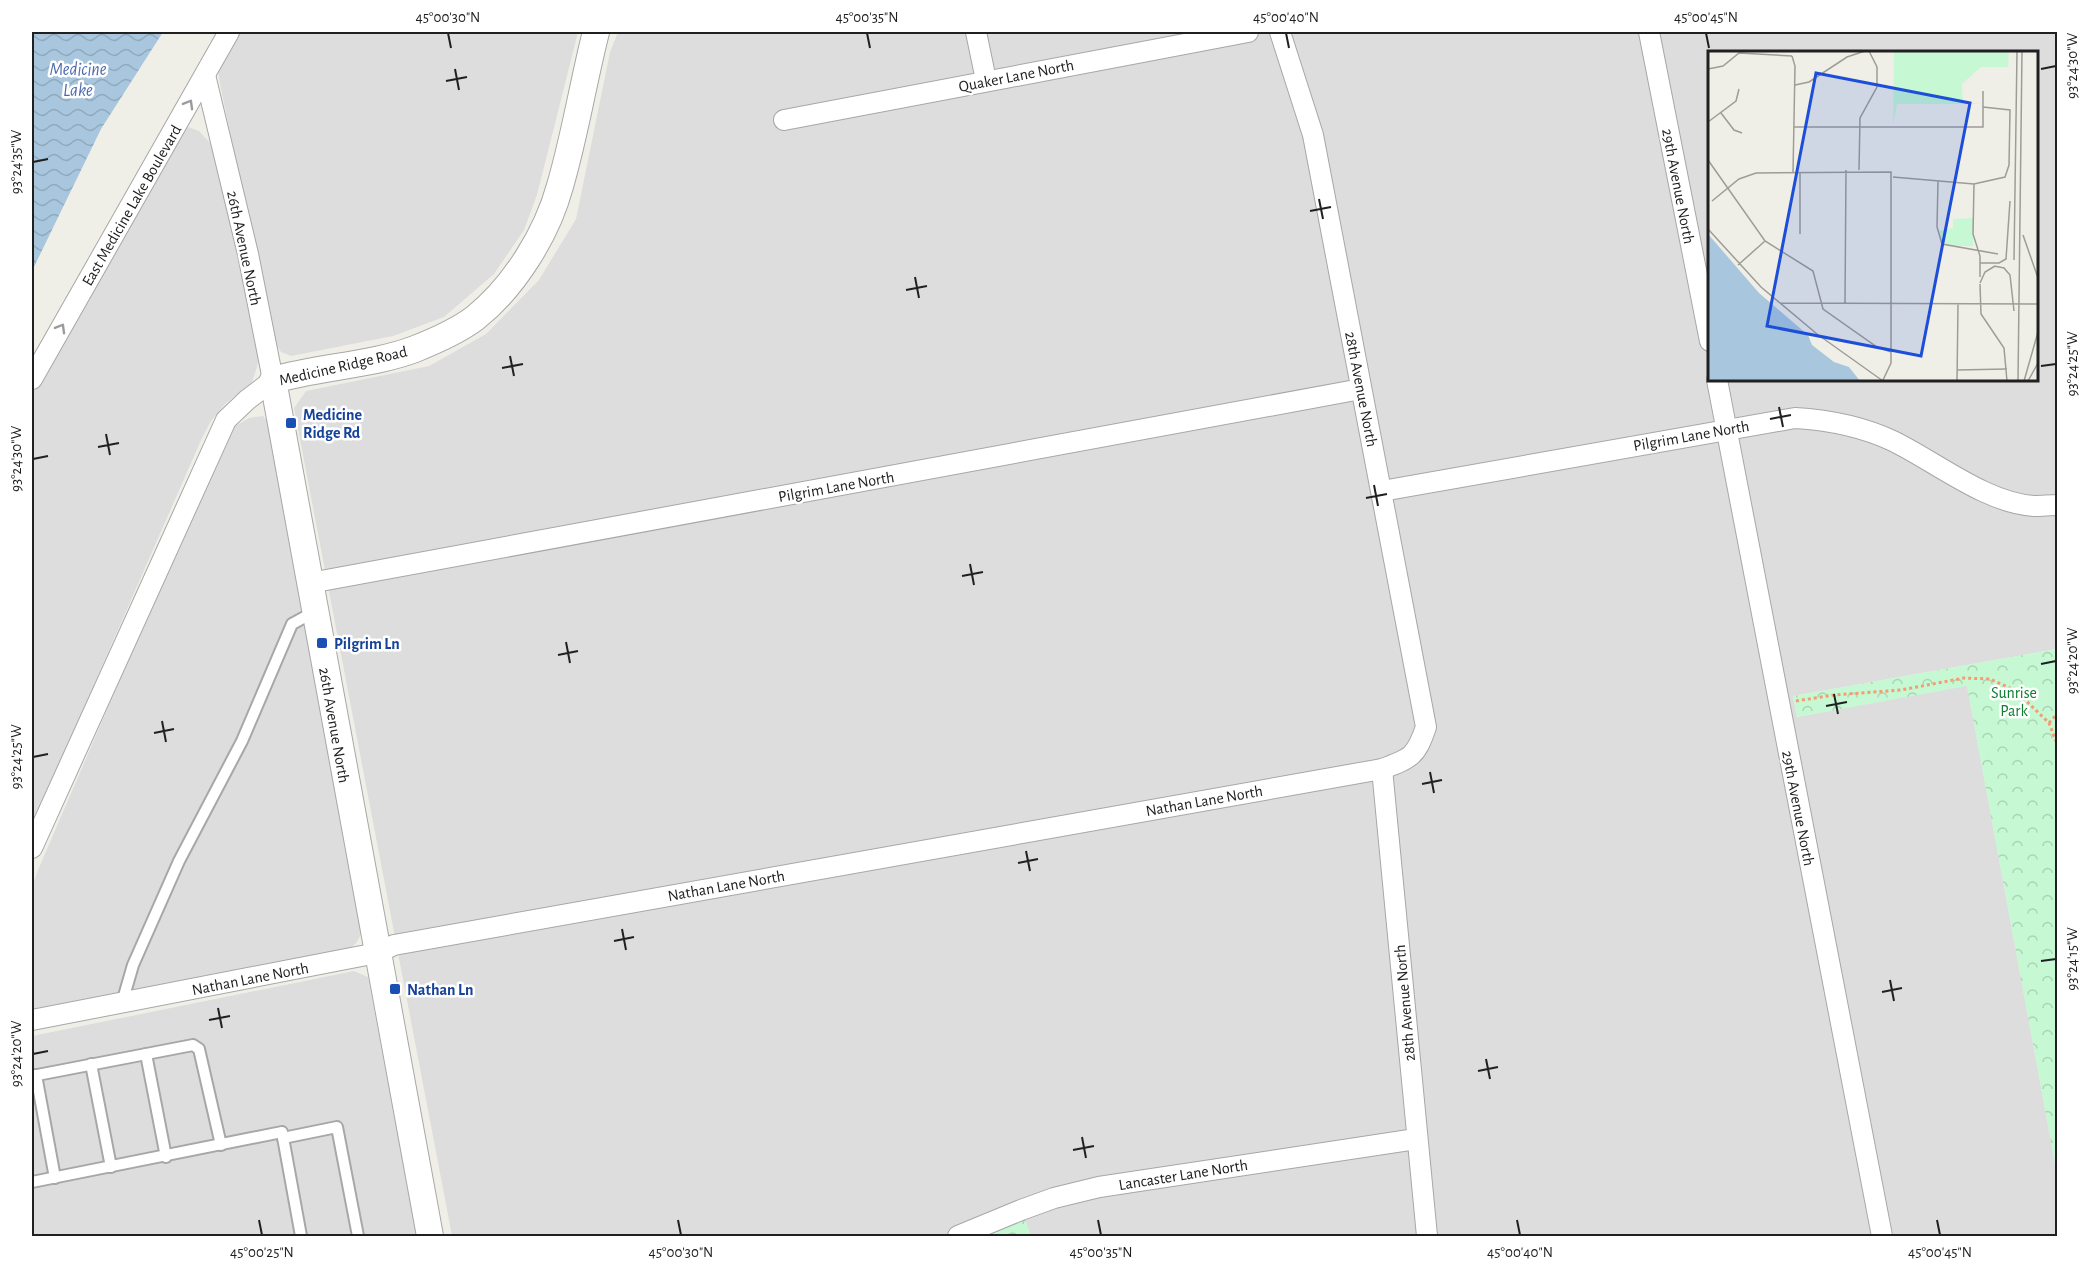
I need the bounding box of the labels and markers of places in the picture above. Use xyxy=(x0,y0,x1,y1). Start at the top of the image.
place label: Medicine Ridge Rd xyxy=(303,407,362,441)
marker: Medicine Ridge Rd xyxy=(284,416,298,430)
marker: Pilgrim Ln xyxy=(315,636,329,650)
place label: Pilgrim Ln xyxy=(334,636,400,652)
marker: Nathan Ln xyxy=(388,982,402,996)
place label: Nathan Ln xyxy=(407,982,473,998)

